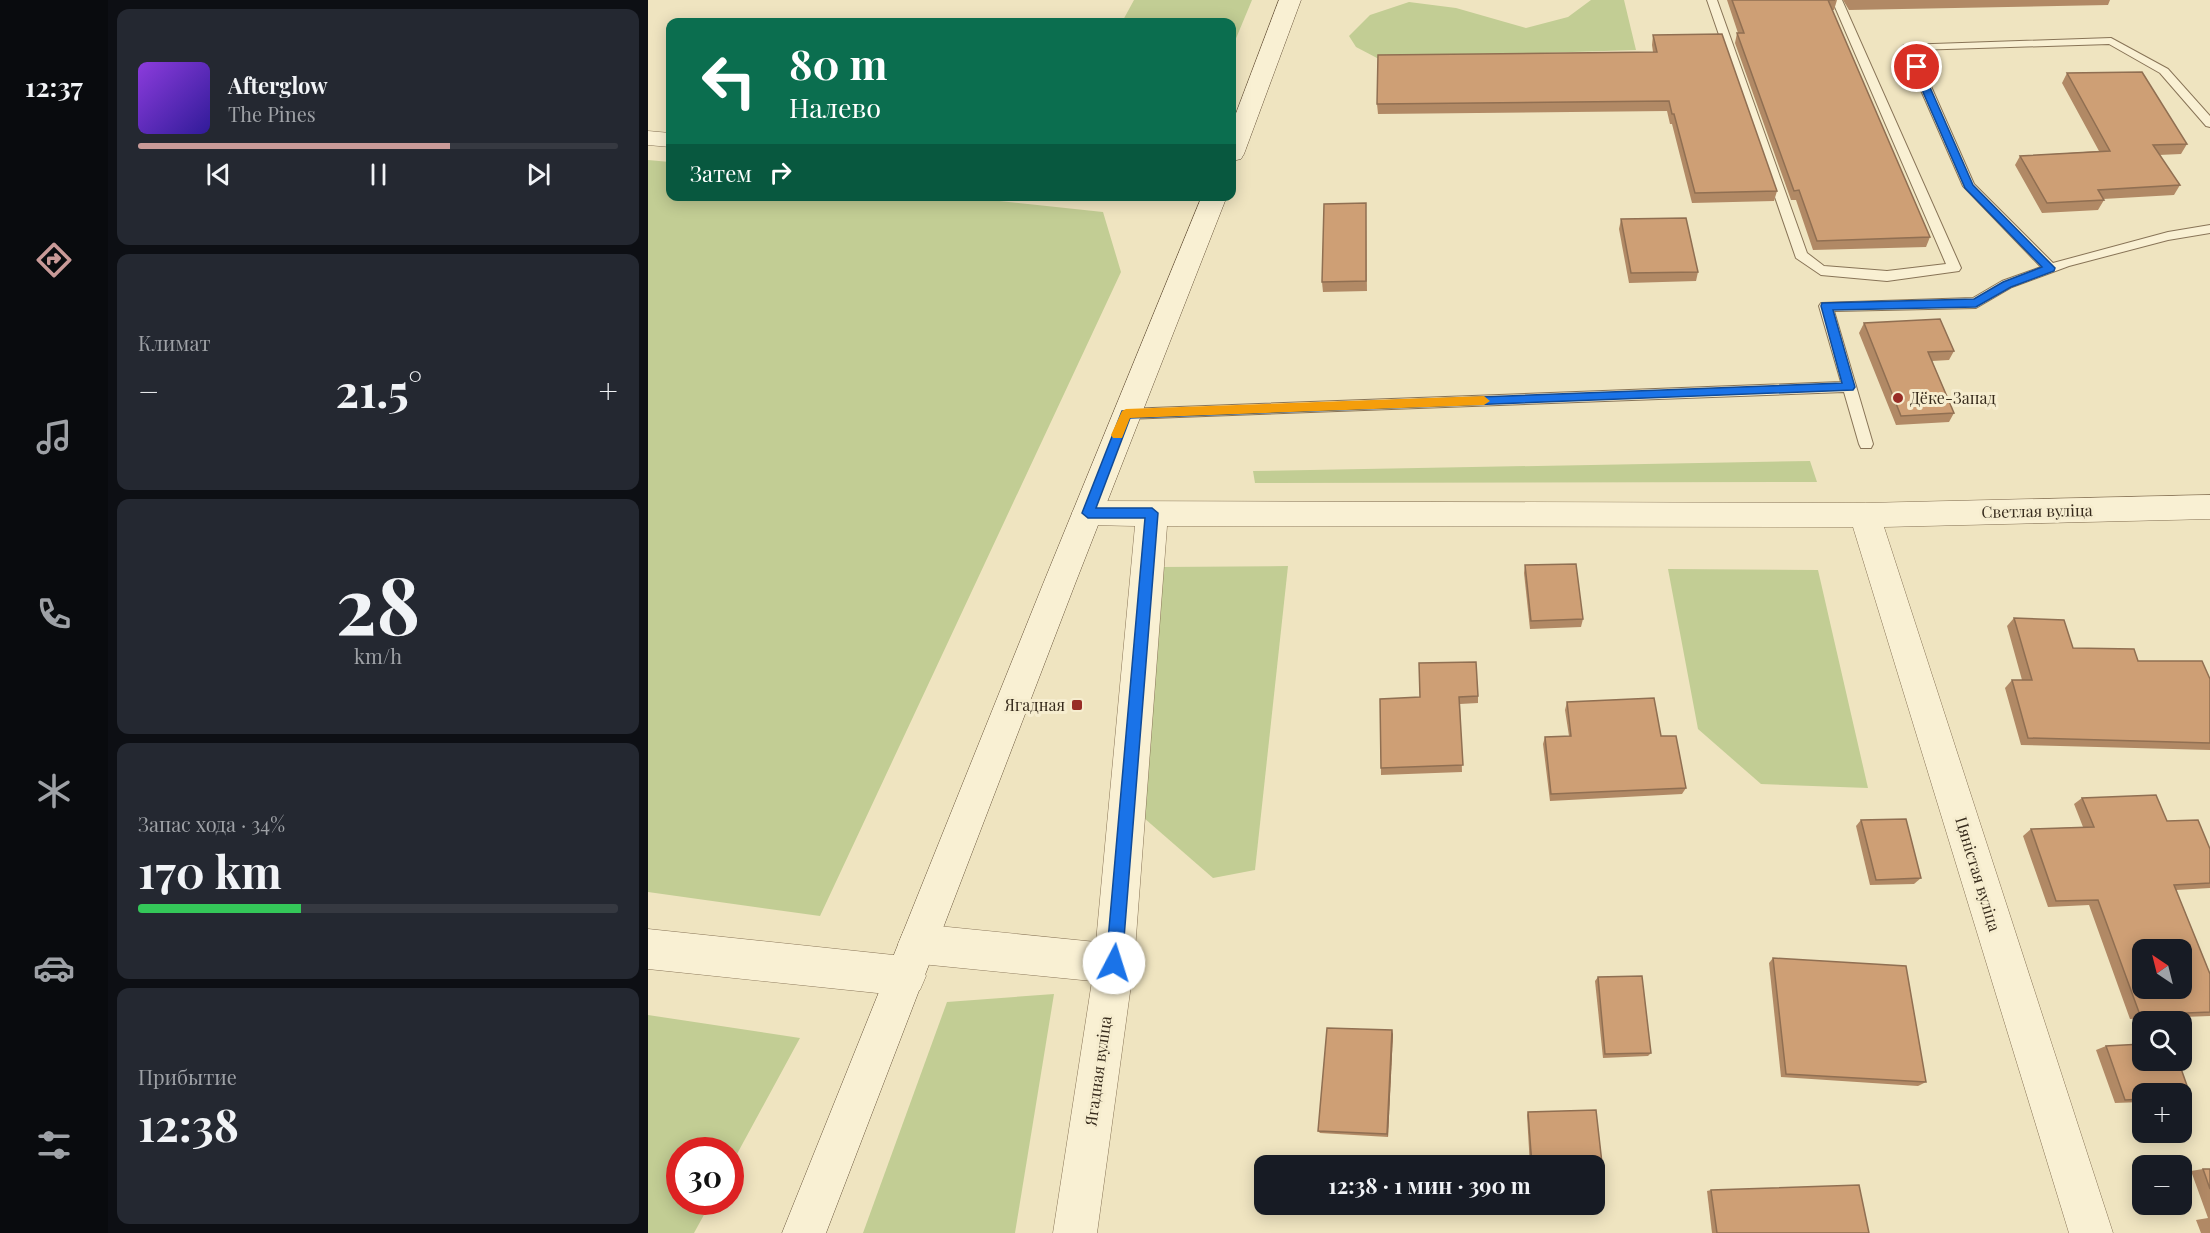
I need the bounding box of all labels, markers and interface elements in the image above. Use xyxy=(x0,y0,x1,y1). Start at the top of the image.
text: 80 m xyxy=(789,35,887,91)
pin xyxy=(1891,41,1942,92)
icon: left xyxy=(690,42,768,120)
icon: arrive xyxy=(1900,50,1933,83)
text: 12:37 xyxy=(25,68,83,104)
text: Afterglow xyxy=(228,70,328,100)
text: Налево xyxy=(789,89,881,125)
text: The Pines xyxy=(228,100,316,127)
icon: right xyxy=(764,156,797,189)
icon: previous xyxy=(202,158,235,191)
icon: pause xyxy=(362,158,395,191)
icon: next xyxy=(522,158,555,191)
text: Затем xyxy=(690,158,752,188)
icon: directions xyxy=(33,239,75,281)
text: Климат xyxy=(138,329,211,356)
text: 21.5° xyxy=(336,359,422,419)
text: − xyxy=(138,368,159,412)
text: + xyxy=(599,368,618,412)
place label: Дёке-Запад xyxy=(1910,387,1996,408)
marker: Дёке-Запад xyxy=(1891,391,1905,405)
icon: music xyxy=(33,416,75,458)
street label: Светлая вуліца xyxy=(1981,499,2093,522)
text: 28 xyxy=(336,551,420,655)
icon: phone xyxy=(33,593,75,635)
text: km/h xyxy=(354,642,402,669)
place label: Ягадная xyxy=(1003,694,1065,715)
marker: Ягадная xyxy=(1070,698,1084,712)
icon: climate xyxy=(33,770,75,812)
text: Запас хода · 34% xyxy=(138,810,285,837)
street label: Цяністая вуліца xyxy=(1951,814,2006,934)
text: 170 km xyxy=(138,840,282,900)
position arrow xyxy=(1082,931,1146,995)
north arrow xyxy=(2132,939,2192,999)
map controls xyxy=(2132,939,2192,1215)
icon: car xyxy=(33,947,75,989)
button: search xyxy=(2132,1011,2192,1071)
street label: Ягадная вуліца xyxy=(1079,1014,1116,1128)
text: Прибытие xyxy=(138,1063,237,1090)
button: + xyxy=(2132,1083,2192,1143)
text: 12:38 xyxy=(138,1093,239,1153)
icon: filters xyxy=(33,1124,75,1166)
speed limit sign: 30 xyxy=(666,1137,744,1215)
button: − xyxy=(2132,1155,2192,1215)
text: 12:38 · 1 мин · 390 m xyxy=(1328,1170,1531,1200)

